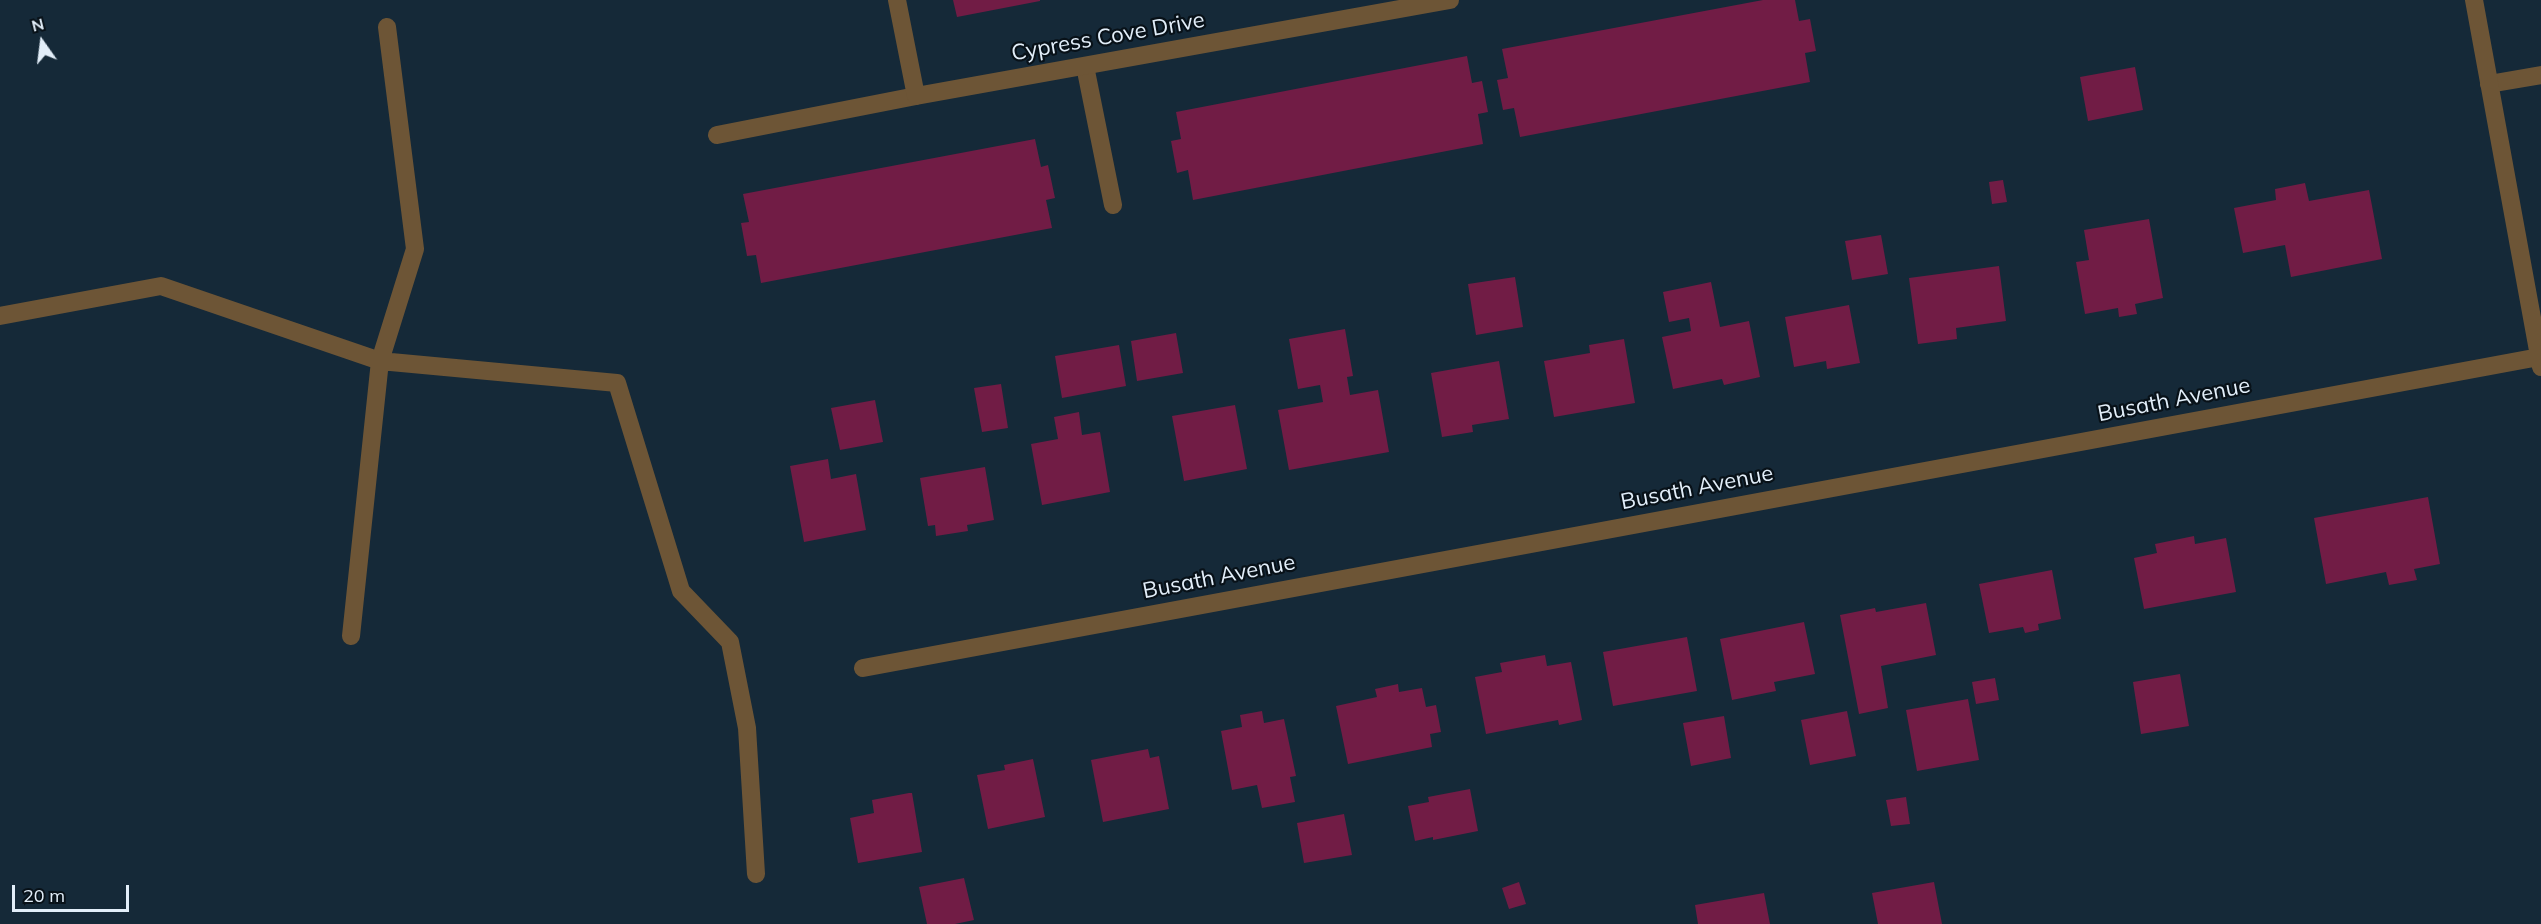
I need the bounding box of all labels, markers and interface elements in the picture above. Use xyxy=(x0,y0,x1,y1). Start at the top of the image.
street label: Cypress Cove Drive xyxy=(1009,7,1207,67)
north arrow xyxy=(12,12,72,72)
text: N xyxy=(29,13,46,36)
street label: Busath Avenue xyxy=(2096,372,2252,428)
street label: Busath Avenue xyxy=(1619,460,1775,516)
street label: Busath Avenue xyxy=(1141,549,1297,605)
scale bar xyxy=(15,873,132,911)
text: 20 m xyxy=(23,884,65,907)

